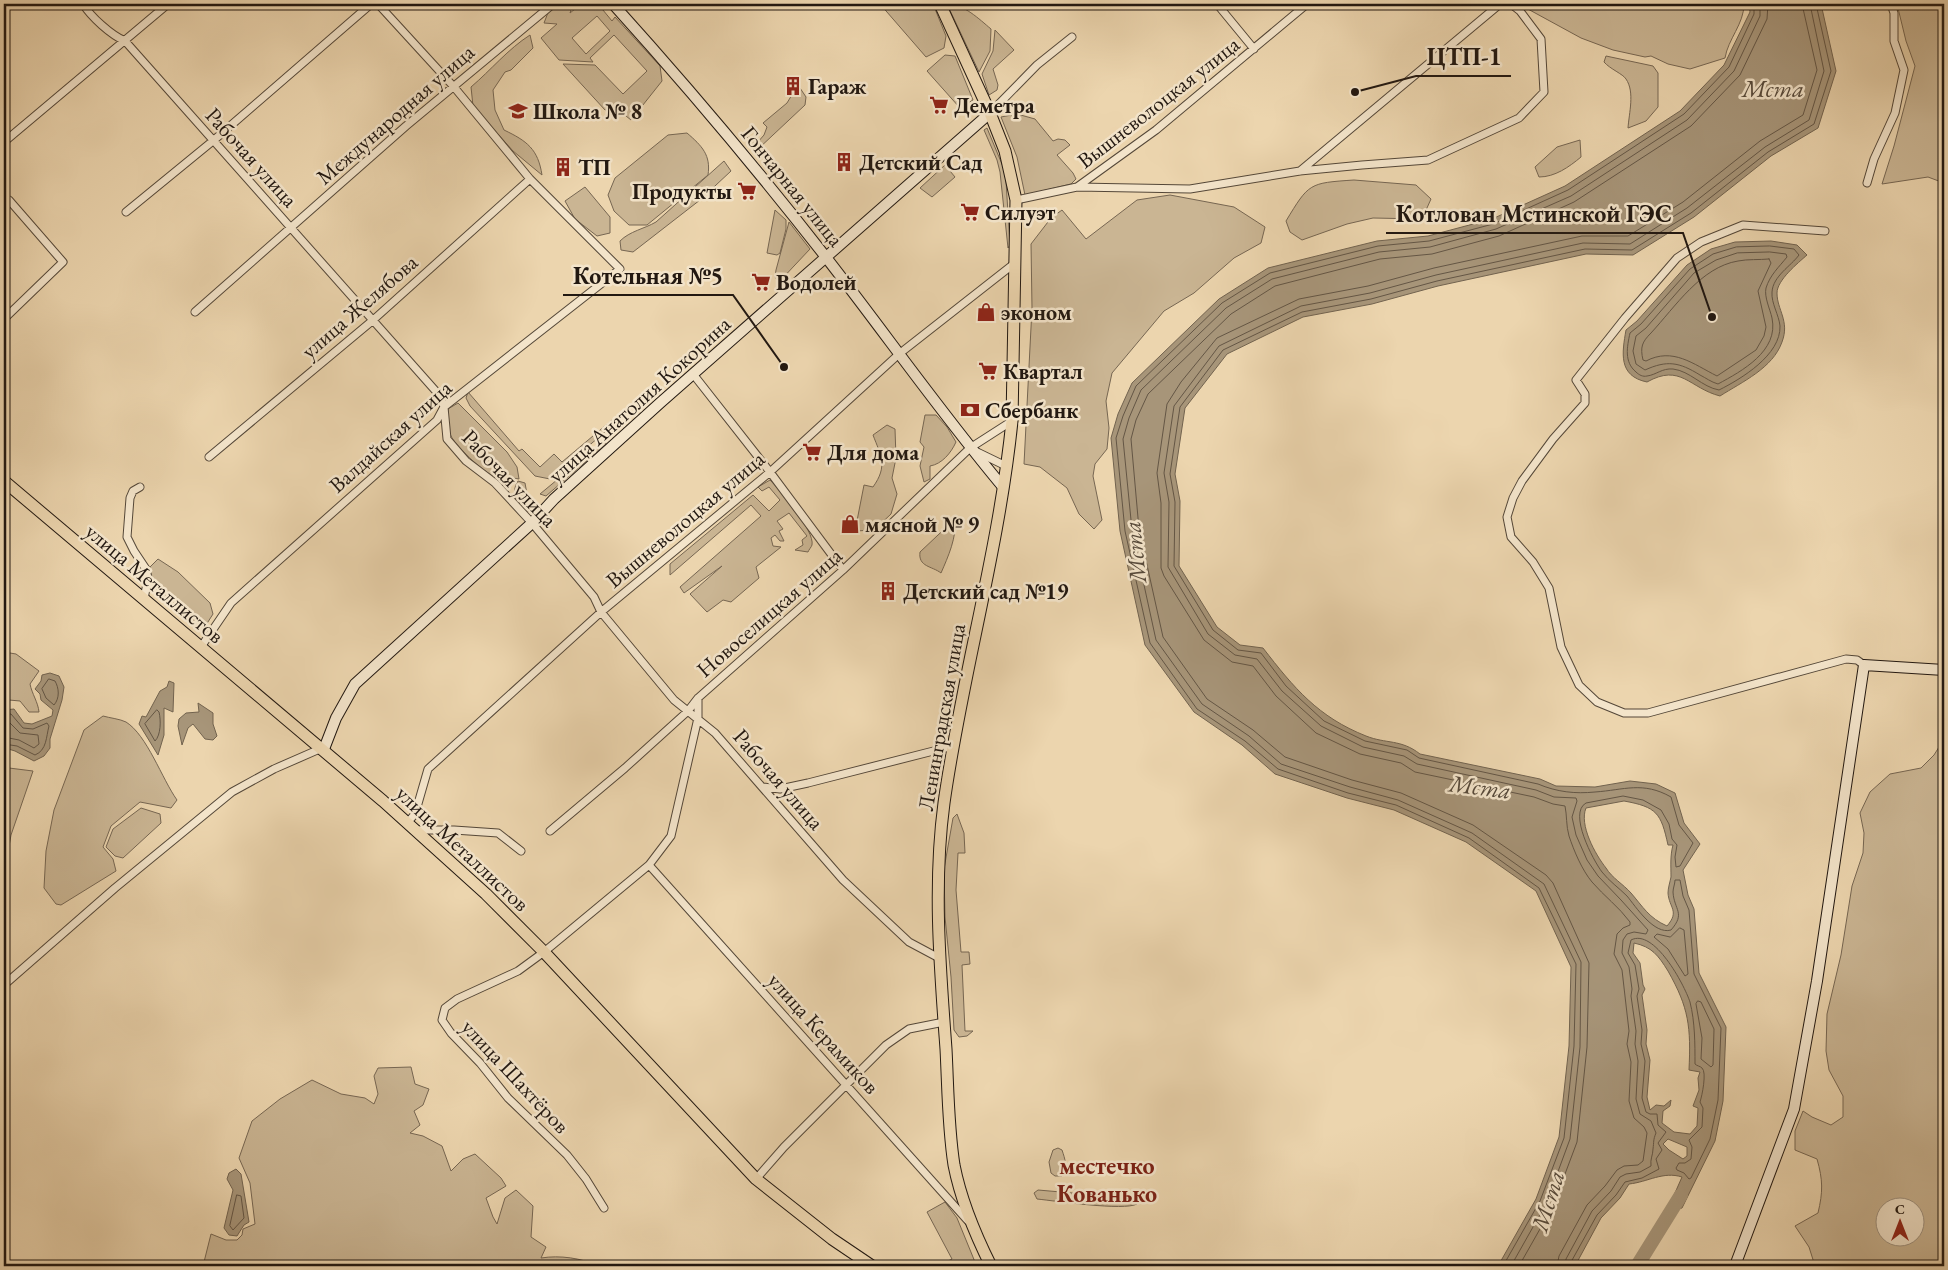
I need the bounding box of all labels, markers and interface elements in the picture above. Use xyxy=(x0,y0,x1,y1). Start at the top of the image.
street label: Вышневолоцкая улица xyxy=(1071,30,1246,175)
callout: ЦТП-1 xyxy=(1416,37,1511,76)
street label: Международная улица xyxy=(310,38,481,191)
text: ЦТП-1 xyxy=(1427,41,1501,72)
place label: Гараж xyxy=(808,72,867,101)
water label: Мста xyxy=(1740,73,1804,104)
building icon: Гараж xyxy=(782,75,804,97)
place label: Деметра xyxy=(954,91,1035,120)
supermarket icon: Деметра xyxy=(928,94,950,116)
place label: Школа № 8 xyxy=(533,97,642,126)
school or university icon: Школа № 8 xyxy=(507,100,529,122)
street label: Рабочая улица xyxy=(199,101,304,214)
street label: Гончарная улица xyxy=(735,120,850,253)
place label: Детский Сад xyxy=(859,148,983,177)
building icon: Детский Сад xyxy=(833,151,855,173)
place label: ТП xyxy=(578,153,611,182)
building icon: ТП xyxy=(552,156,574,178)
place label: Продукты xyxy=(632,177,732,206)
supermarket icon: Продукты xyxy=(736,180,758,202)
callout: Котлован Мстинской ГЭС xyxy=(1386,194,1683,233)
place label: Силуэт xyxy=(985,198,1056,227)
text: Котлован Мстинской ГЭС xyxy=(1396,198,1672,229)
supermarket icon: Силуэт xyxy=(959,201,981,223)
street label: улица Желябова xyxy=(295,248,424,365)
callout: Котельная №5 xyxy=(563,256,733,295)
text: Котельная №5 xyxy=(573,260,723,291)
place label: Водолей xyxy=(776,268,857,297)
supermarket icon: Водолей xyxy=(750,271,772,293)
place label: эконом xyxy=(1001,298,1072,327)
shop icon: эконом xyxy=(975,301,997,323)
street label: улица Анатолия Кокорина xyxy=(542,309,737,489)
place label: Квартал xyxy=(1003,357,1083,386)
supermarket icon: Квартал xyxy=(977,360,999,382)
street label: Валдайская улица xyxy=(323,373,458,499)
place label: Сбербанк xyxy=(985,396,1079,425)
bank icon: Сбербанк xyxy=(959,399,981,421)
street label: Рабочая улица xyxy=(456,423,564,534)
place label: Для дома xyxy=(827,438,919,467)
supermarket icon: Для дома xyxy=(801,441,823,463)
street label: Вышневолоцкая улица xyxy=(600,444,771,594)
place label: мясной № 9 xyxy=(865,510,980,539)
shop icon: мясной № 9 xyxy=(839,513,861,535)
street label: улица Металлистов xyxy=(79,517,230,650)
water label: Мста xyxy=(1116,520,1153,587)
street label: Новоселицкая улица xyxy=(690,541,848,684)
place label: Детский сад №19 xyxy=(903,577,1069,606)
building icon: Детский сад №19 xyxy=(877,580,899,602)
street label: Ленинградская улица xyxy=(911,621,972,813)
street label: Рабочая улица xyxy=(727,723,831,836)
water label: Мста xyxy=(1445,767,1513,806)
street label: улица Металлистов xyxy=(390,779,536,918)
street label: улица Керамиков xyxy=(761,966,886,1100)
street label: улица Шахтёров xyxy=(455,1013,576,1140)
district label: местечко Кованько xyxy=(1057,1150,1157,1209)
water label: Мста xyxy=(1523,1167,1571,1237)
north arrow xyxy=(1876,1198,1926,1248)
text: С xyxy=(1895,1200,1905,1218)

